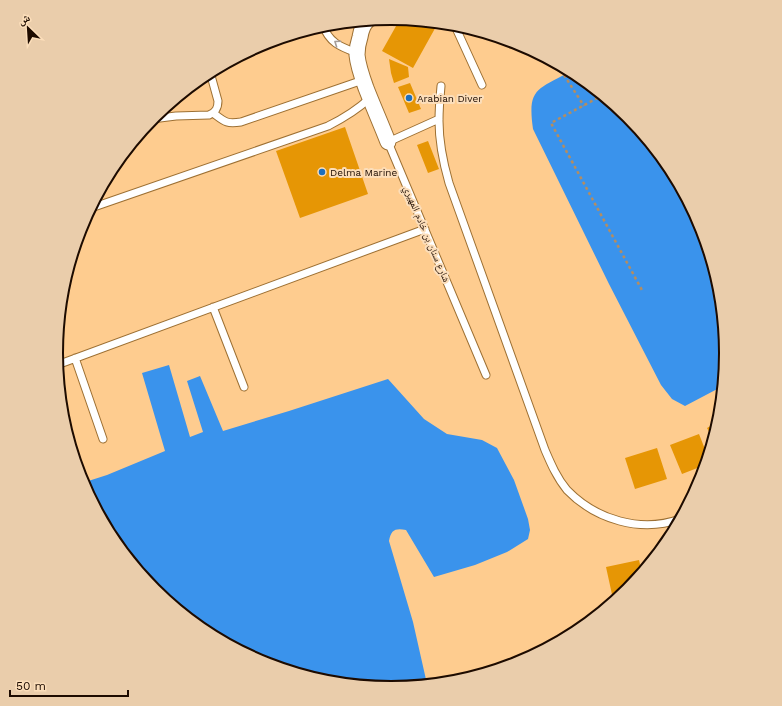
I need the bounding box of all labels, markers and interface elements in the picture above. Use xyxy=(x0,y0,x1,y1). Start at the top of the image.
north arrow xyxy=(8,8,48,48)
text: ش xyxy=(16,11,33,29)
one-way arrow xyxy=(334,41,341,48)
marker: Arabian Diver xyxy=(404,93,414,103)
place label: Arabian Diver xyxy=(417,93,482,104)
marker: Delma Marine xyxy=(317,167,327,177)
place label: Delma Marine xyxy=(330,167,397,178)
street label: شارع سنان بن خادم المهيري xyxy=(399,184,452,285)
scale bar xyxy=(10,672,128,698)
text: 50 m xyxy=(16,679,46,693)

